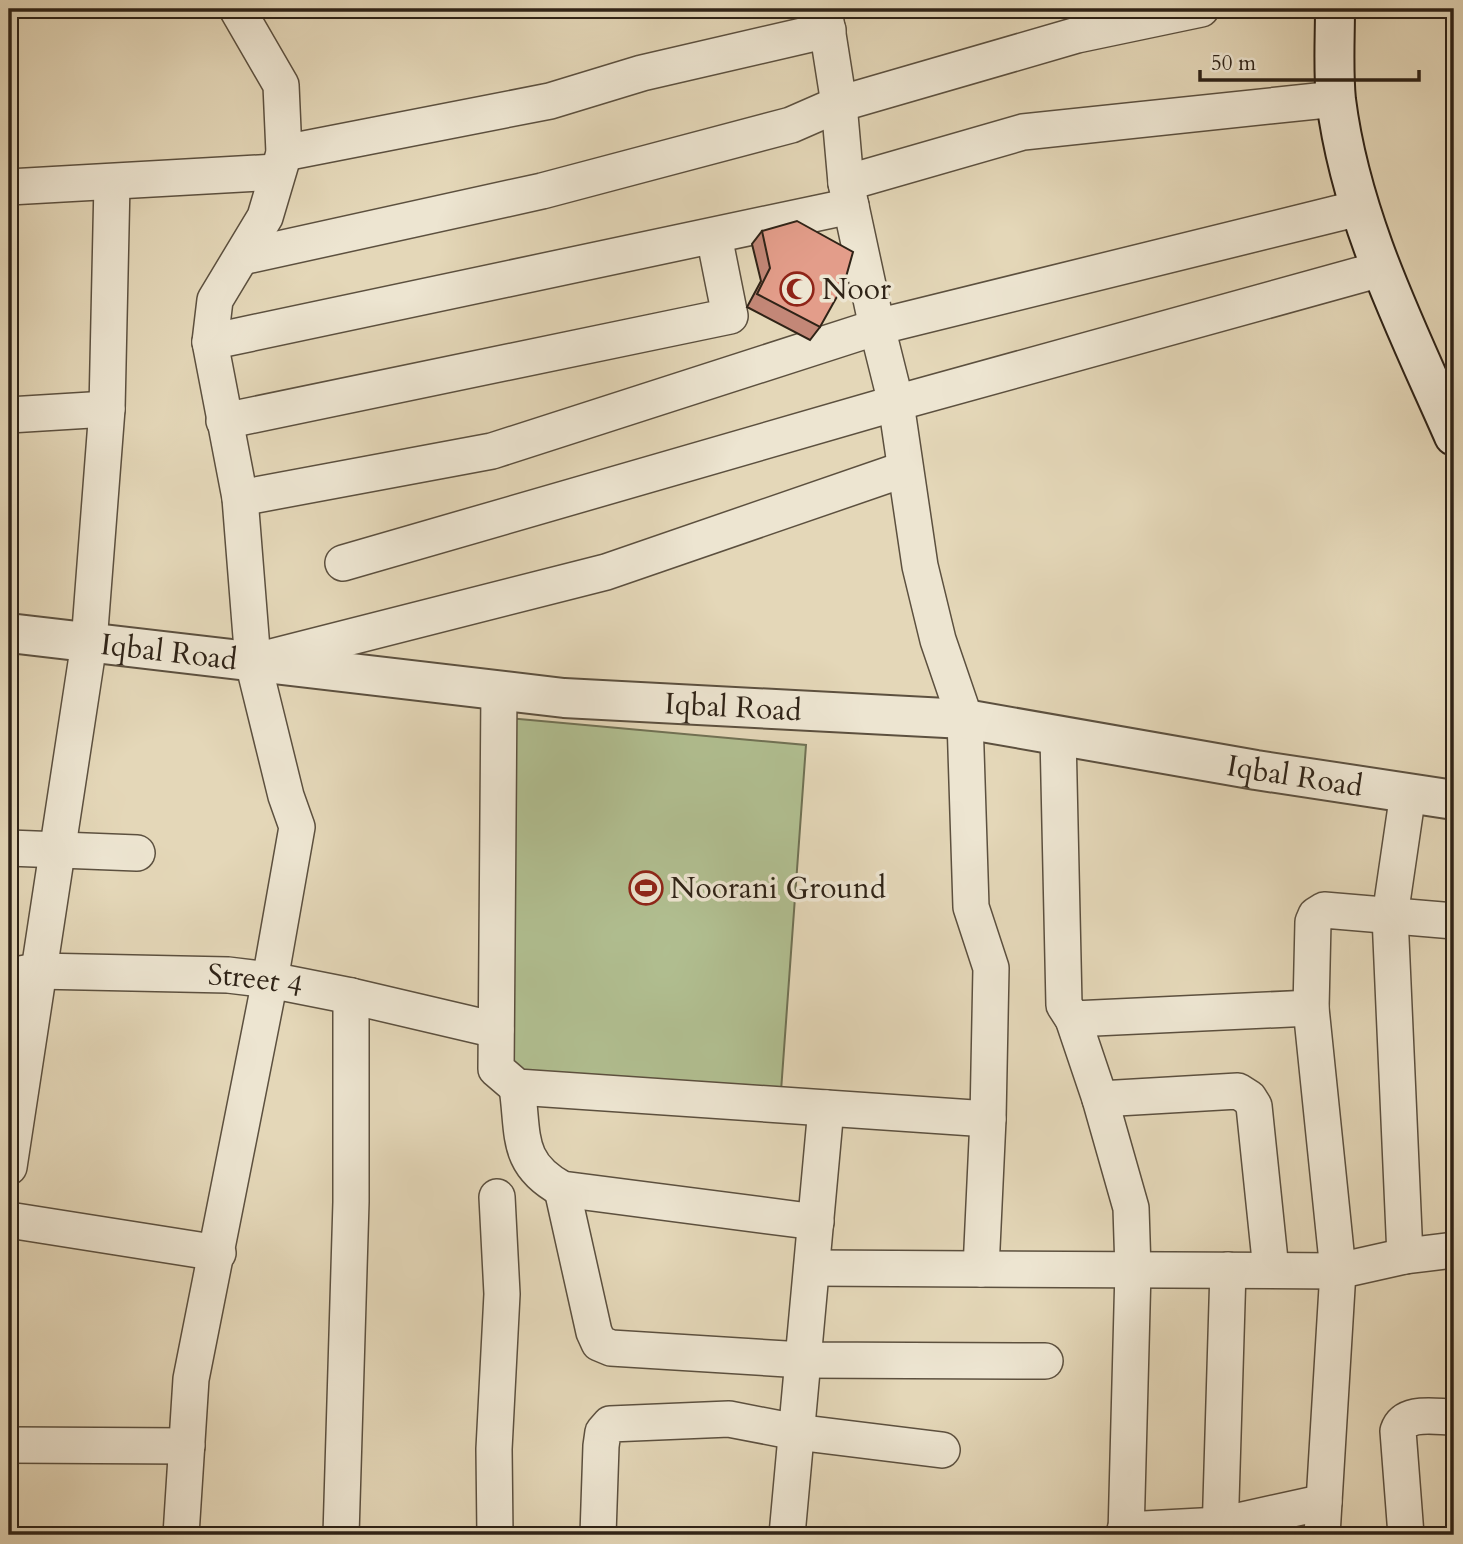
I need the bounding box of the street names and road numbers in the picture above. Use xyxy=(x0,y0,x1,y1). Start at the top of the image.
street label: Iqbal Road xyxy=(98,623,239,680)
street label: Iqbal Road xyxy=(663,683,803,731)
street label: Iqbal Road xyxy=(1224,745,1366,806)
street label: Street 4 xyxy=(207,954,306,1007)

